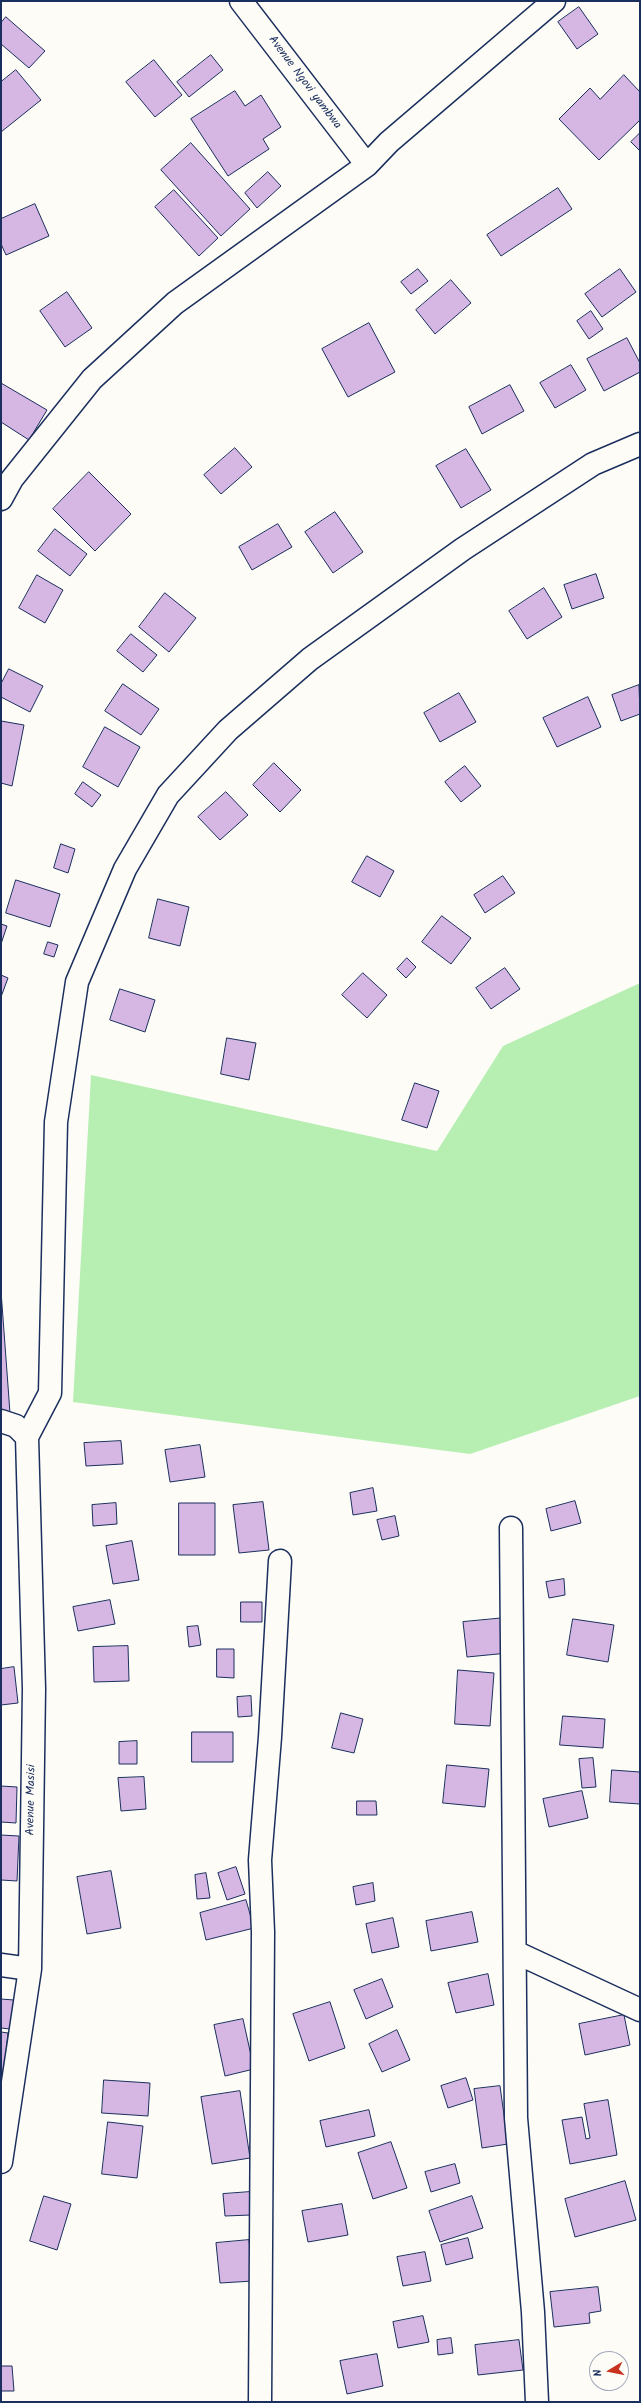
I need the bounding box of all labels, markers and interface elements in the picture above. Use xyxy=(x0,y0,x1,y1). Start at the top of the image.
street label: Avenue Ngovi yambwa xyxy=(264,34,344,132)
street label: Avenue Masisi xyxy=(24,1764,40,1836)
north arrow xyxy=(589,2351,629,2391)
text: N xyxy=(589,2368,608,2378)

